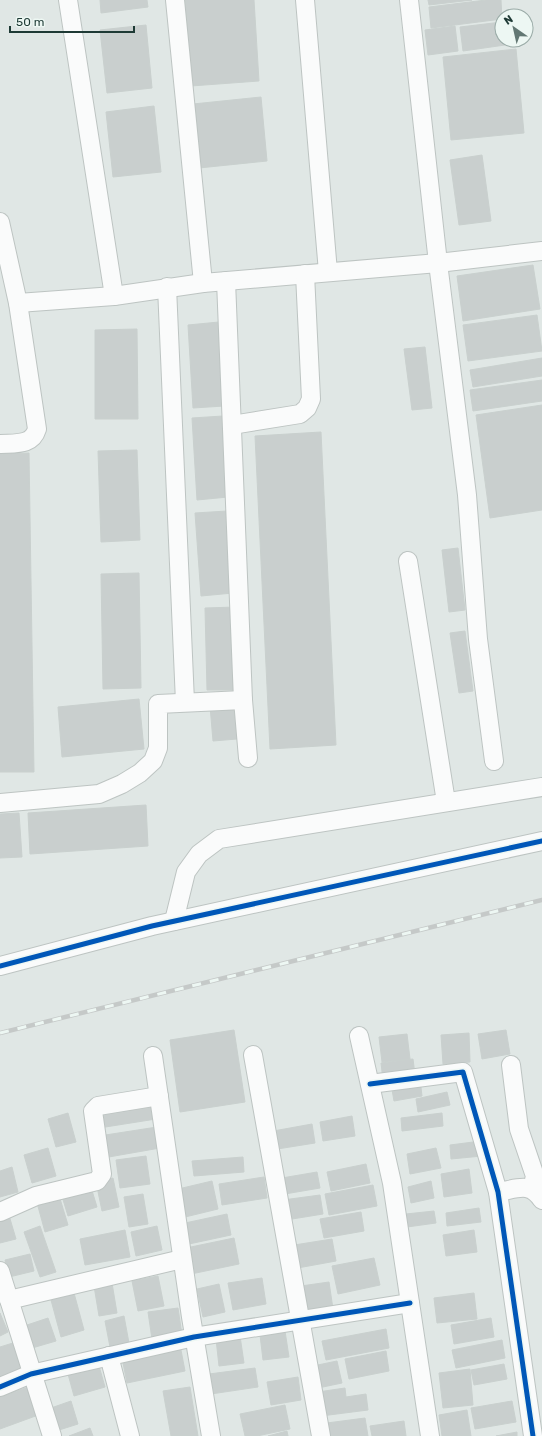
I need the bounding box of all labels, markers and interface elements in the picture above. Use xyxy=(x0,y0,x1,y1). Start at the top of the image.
scale bar xyxy=(10,8,134,34)
north arrow xyxy=(494,8,534,48)
text: N xyxy=(502,12,516,28)
text: 50 m xyxy=(16,15,44,29)

